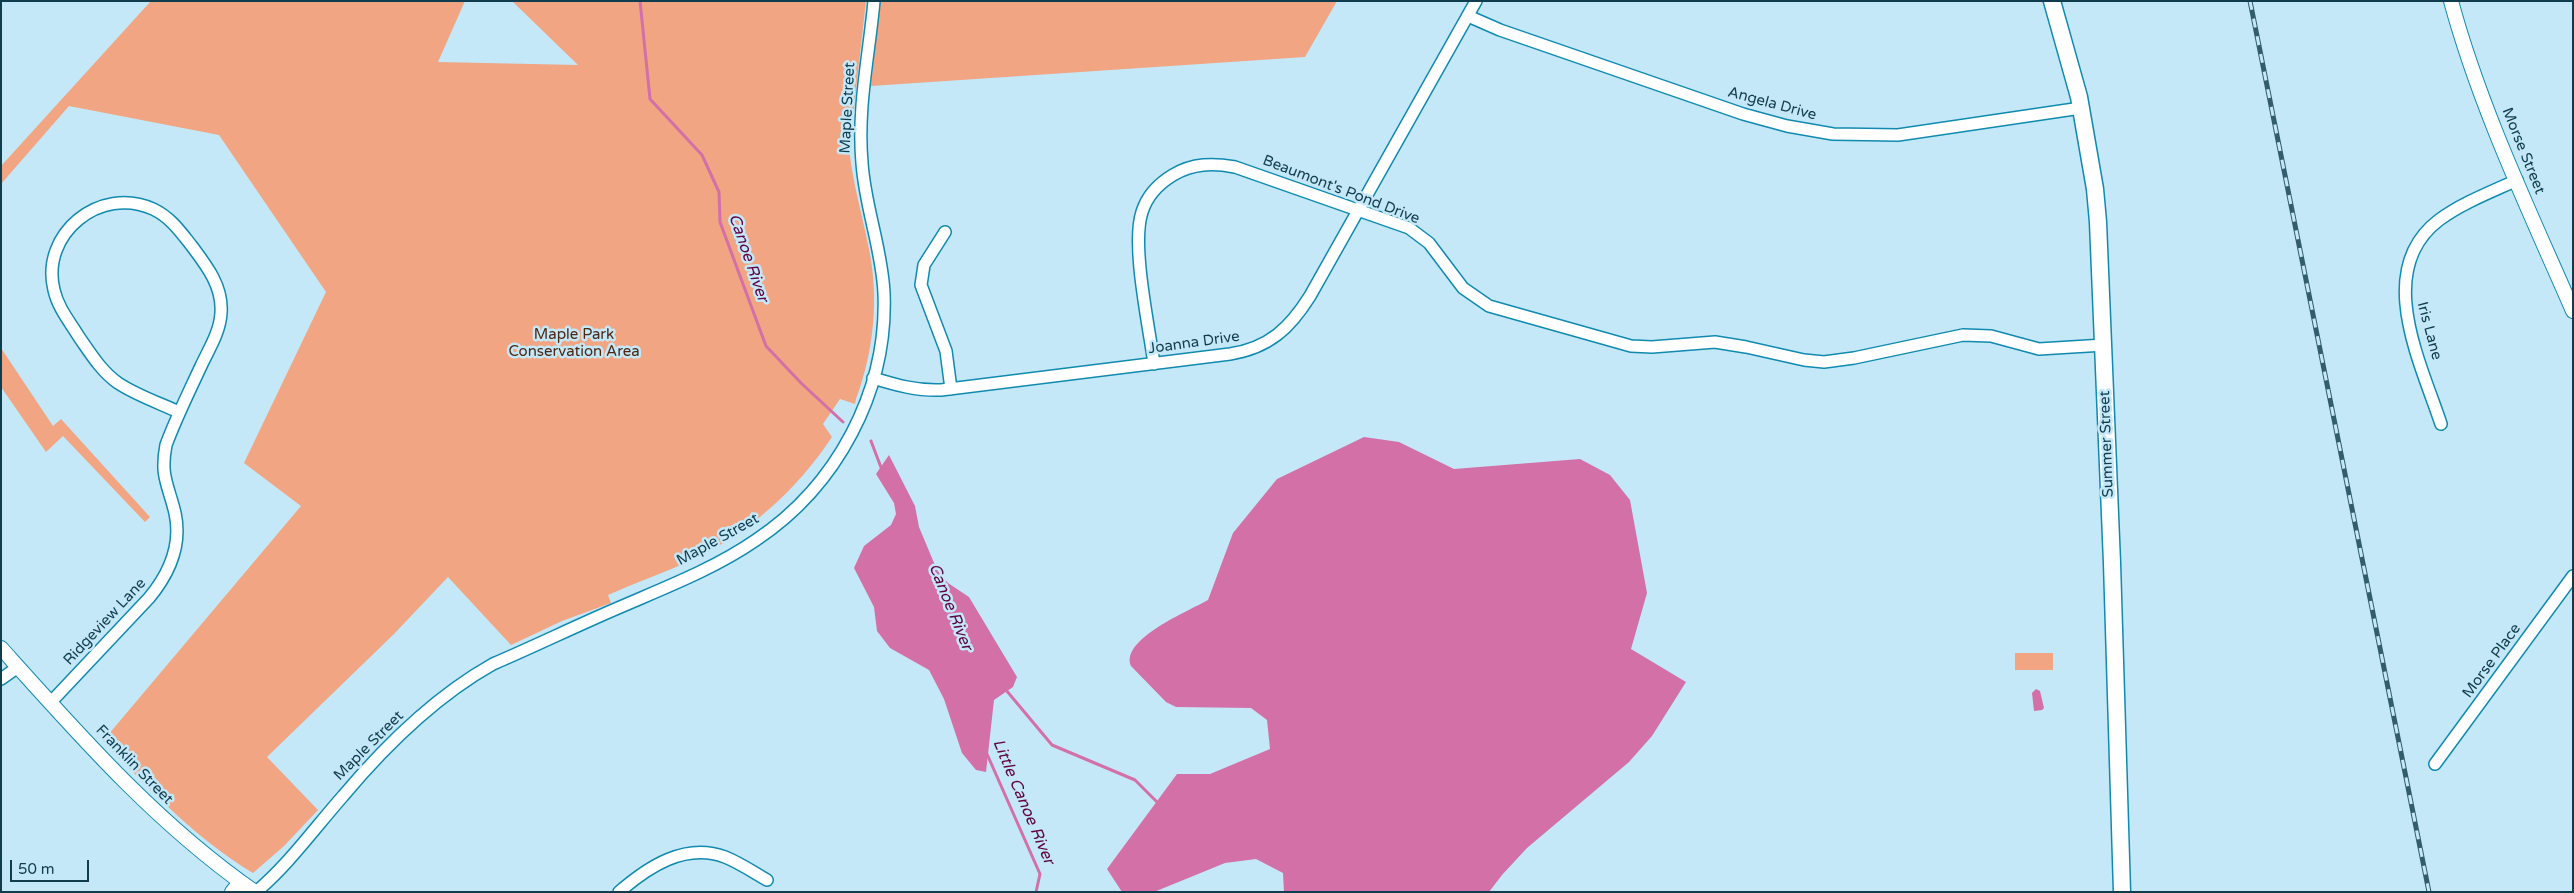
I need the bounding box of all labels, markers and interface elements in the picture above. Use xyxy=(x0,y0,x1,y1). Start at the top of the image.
street label: Maple Street xyxy=(837,62,859,154)
street label: Angela Drive xyxy=(1726,84,1818,124)
street label: Morse Street xyxy=(2497,105,2549,197)
street label: Beaumont's Pond Drive xyxy=(1260,152,1422,228)
water label: Canoe River xyxy=(724,212,772,304)
street label: Iris Lane xyxy=(2413,300,2445,362)
park label: Maple Park Conservation Area xyxy=(508,326,640,361)
street label: Joanna Drive xyxy=(1147,328,1241,358)
street label: Summer Street xyxy=(2096,390,2118,498)
street label: Maple Street xyxy=(674,510,762,570)
water label: Canoe River xyxy=(924,561,976,653)
street label: Ridgeview Lane xyxy=(60,575,150,669)
street label: Morse Place xyxy=(2459,620,2525,702)
street label: Maple Street xyxy=(330,707,408,785)
street label: Franklin Street xyxy=(92,721,176,809)
water label: Little Canoe River xyxy=(988,736,1058,868)
scale bar xyxy=(12,850,91,882)
text: 50 m xyxy=(18,860,55,878)

